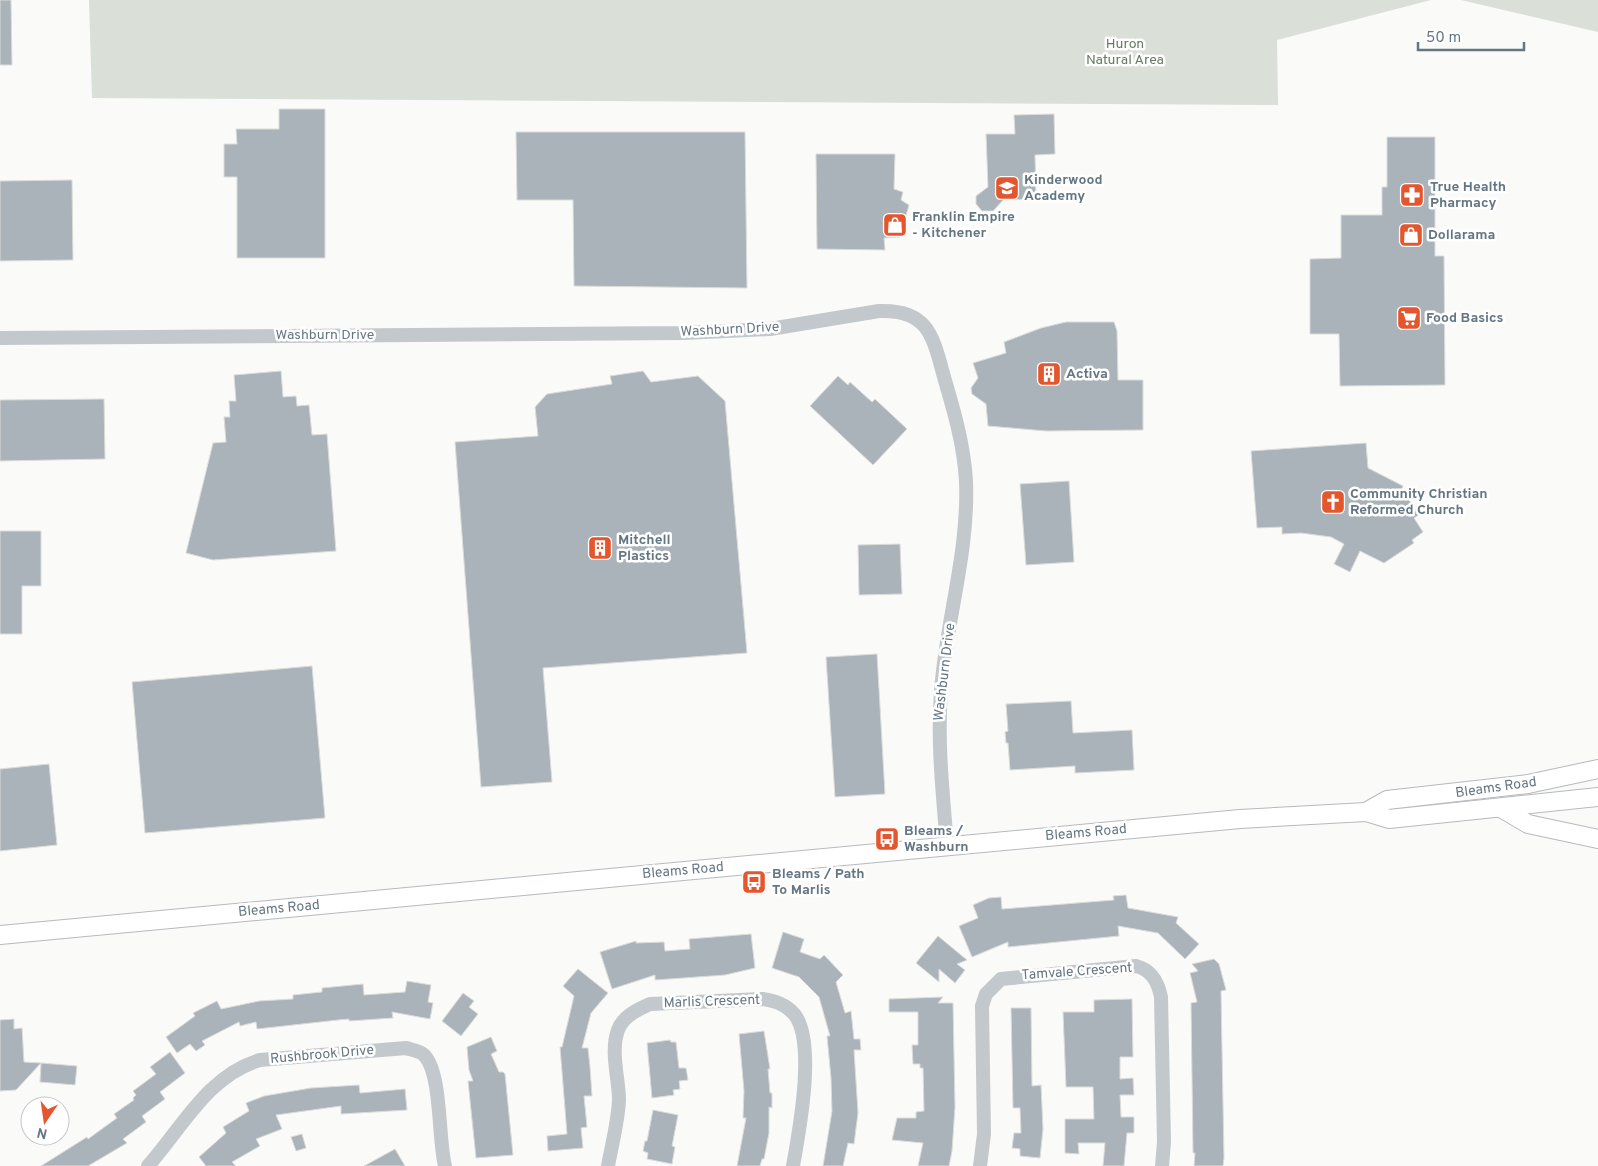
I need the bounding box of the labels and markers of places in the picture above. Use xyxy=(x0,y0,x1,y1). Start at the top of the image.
place label: Kinderwood Academy xyxy=(1024,172,1103,205)
school or university icon: Kinderwood Academy xyxy=(994,175,1020,201)
place label: True Health Pharmacy xyxy=(1430,179,1506,212)
pharmacy icon: True Health Pharmacy xyxy=(1399,182,1425,208)
place label: Franklin Empire - Kitchener xyxy=(912,209,1015,242)
shop icon: Franklin Empire - Kitchener xyxy=(882,212,908,238)
shop icon: Dollarama xyxy=(1398,222,1424,248)
place label: Dollarama xyxy=(1428,227,1495,244)
supermarket icon: Food Basics xyxy=(1396,305,1422,331)
place label: Food Basics xyxy=(1426,310,1503,327)
building icon: Activa xyxy=(1036,361,1062,387)
place label: Activa xyxy=(1066,366,1108,383)
place label: Community Christian Reformed Church xyxy=(1350,486,1488,519)
church icon: Community Christian Reformed Church xyxy=(1320,489,1346,515)
place label: Mitchell Plastics xyxy=(618,532,671,565)
building icon: Mitchell Plastics xyxy=(587,535,613,561)
place label: Bleams / Washburn xyxy=(904,823,969,856)
bus stop icon: Bleams / Washburn xyxy=(874,826,900,852)
place label: Bleams / Path To Marlis xyxy=(772,866,865,899)
bus stop icon: Bleams / Path To Marlis xyxy=(741,869,767,895)

